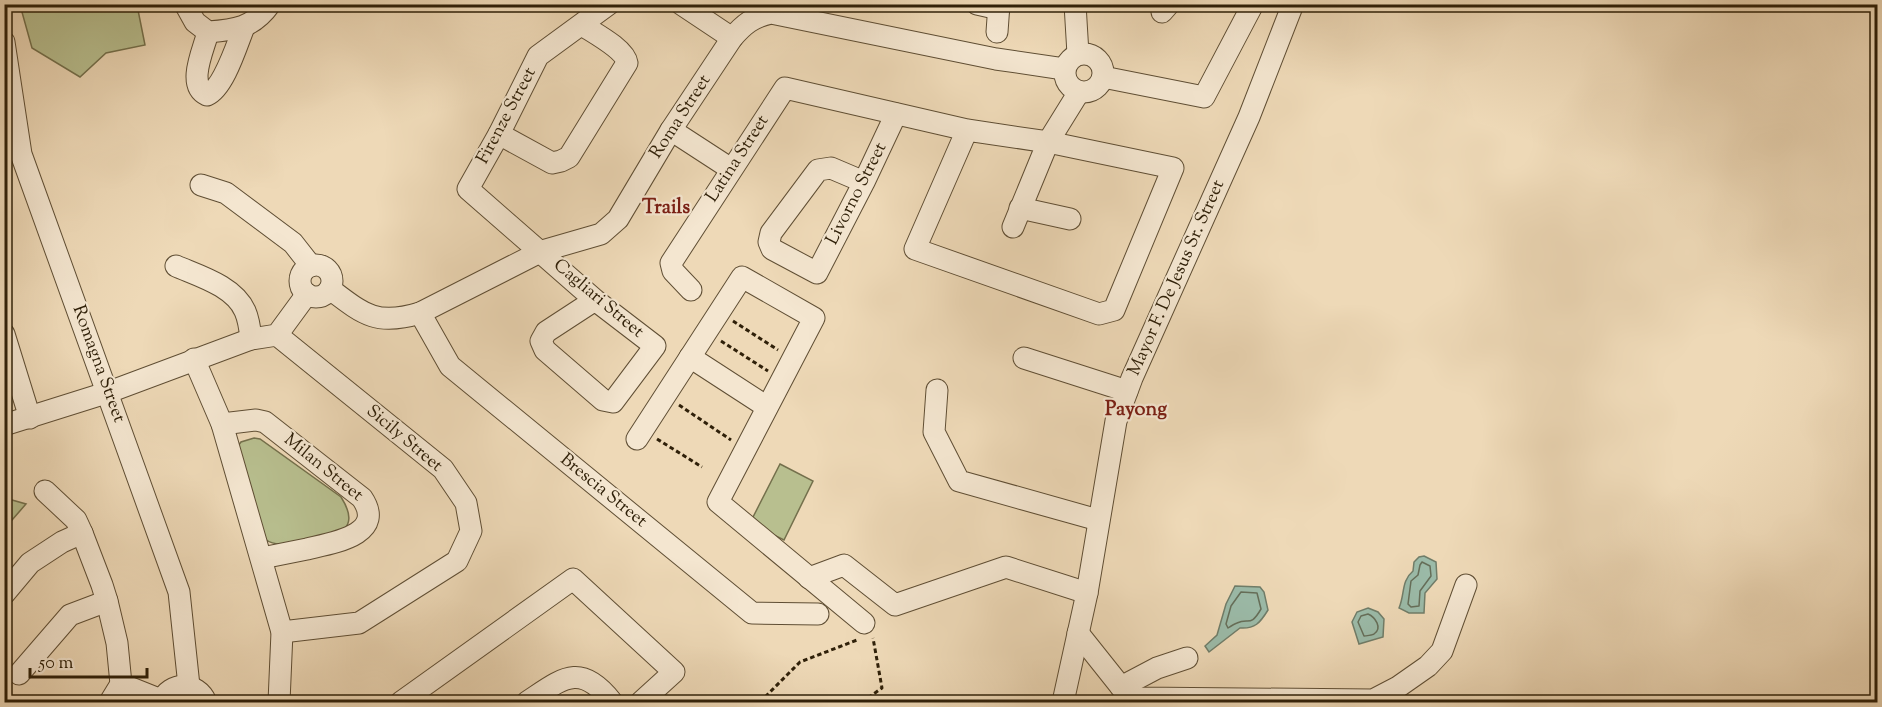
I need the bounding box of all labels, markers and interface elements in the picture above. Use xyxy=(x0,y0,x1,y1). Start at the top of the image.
street label: Firenze Street xyxy=(471,63,543,169)
street label: Roma Street xyxy=(644,70,718,164)
street label: Latina Street xyxy=(700,110,776,208)
street label: Livorno Street xyxy=(820,138,894,250)
street label: Mayor F. De Jesus Sr. Street xyxy=(1122,176,1232,380)
district label: Trails xyxy=(642,194,690,223)
street label: Cagliari Street xyxy=(547,253,649,345)
street label: Romagna Street xyxy=(65,302,131,426)
district label: Payong xyxy=(1105,396,1167,425)
street label: Sicily Street xyxy=(360,399,448,479)
street label: Milan Street xyxy=(278,428,368,508)
street label: Brescia Street xyxy=(554,448,652,534)
scale bar xyxy=(30,641,147,679)
text: 50 m xyxy=(38,651,74,677)

